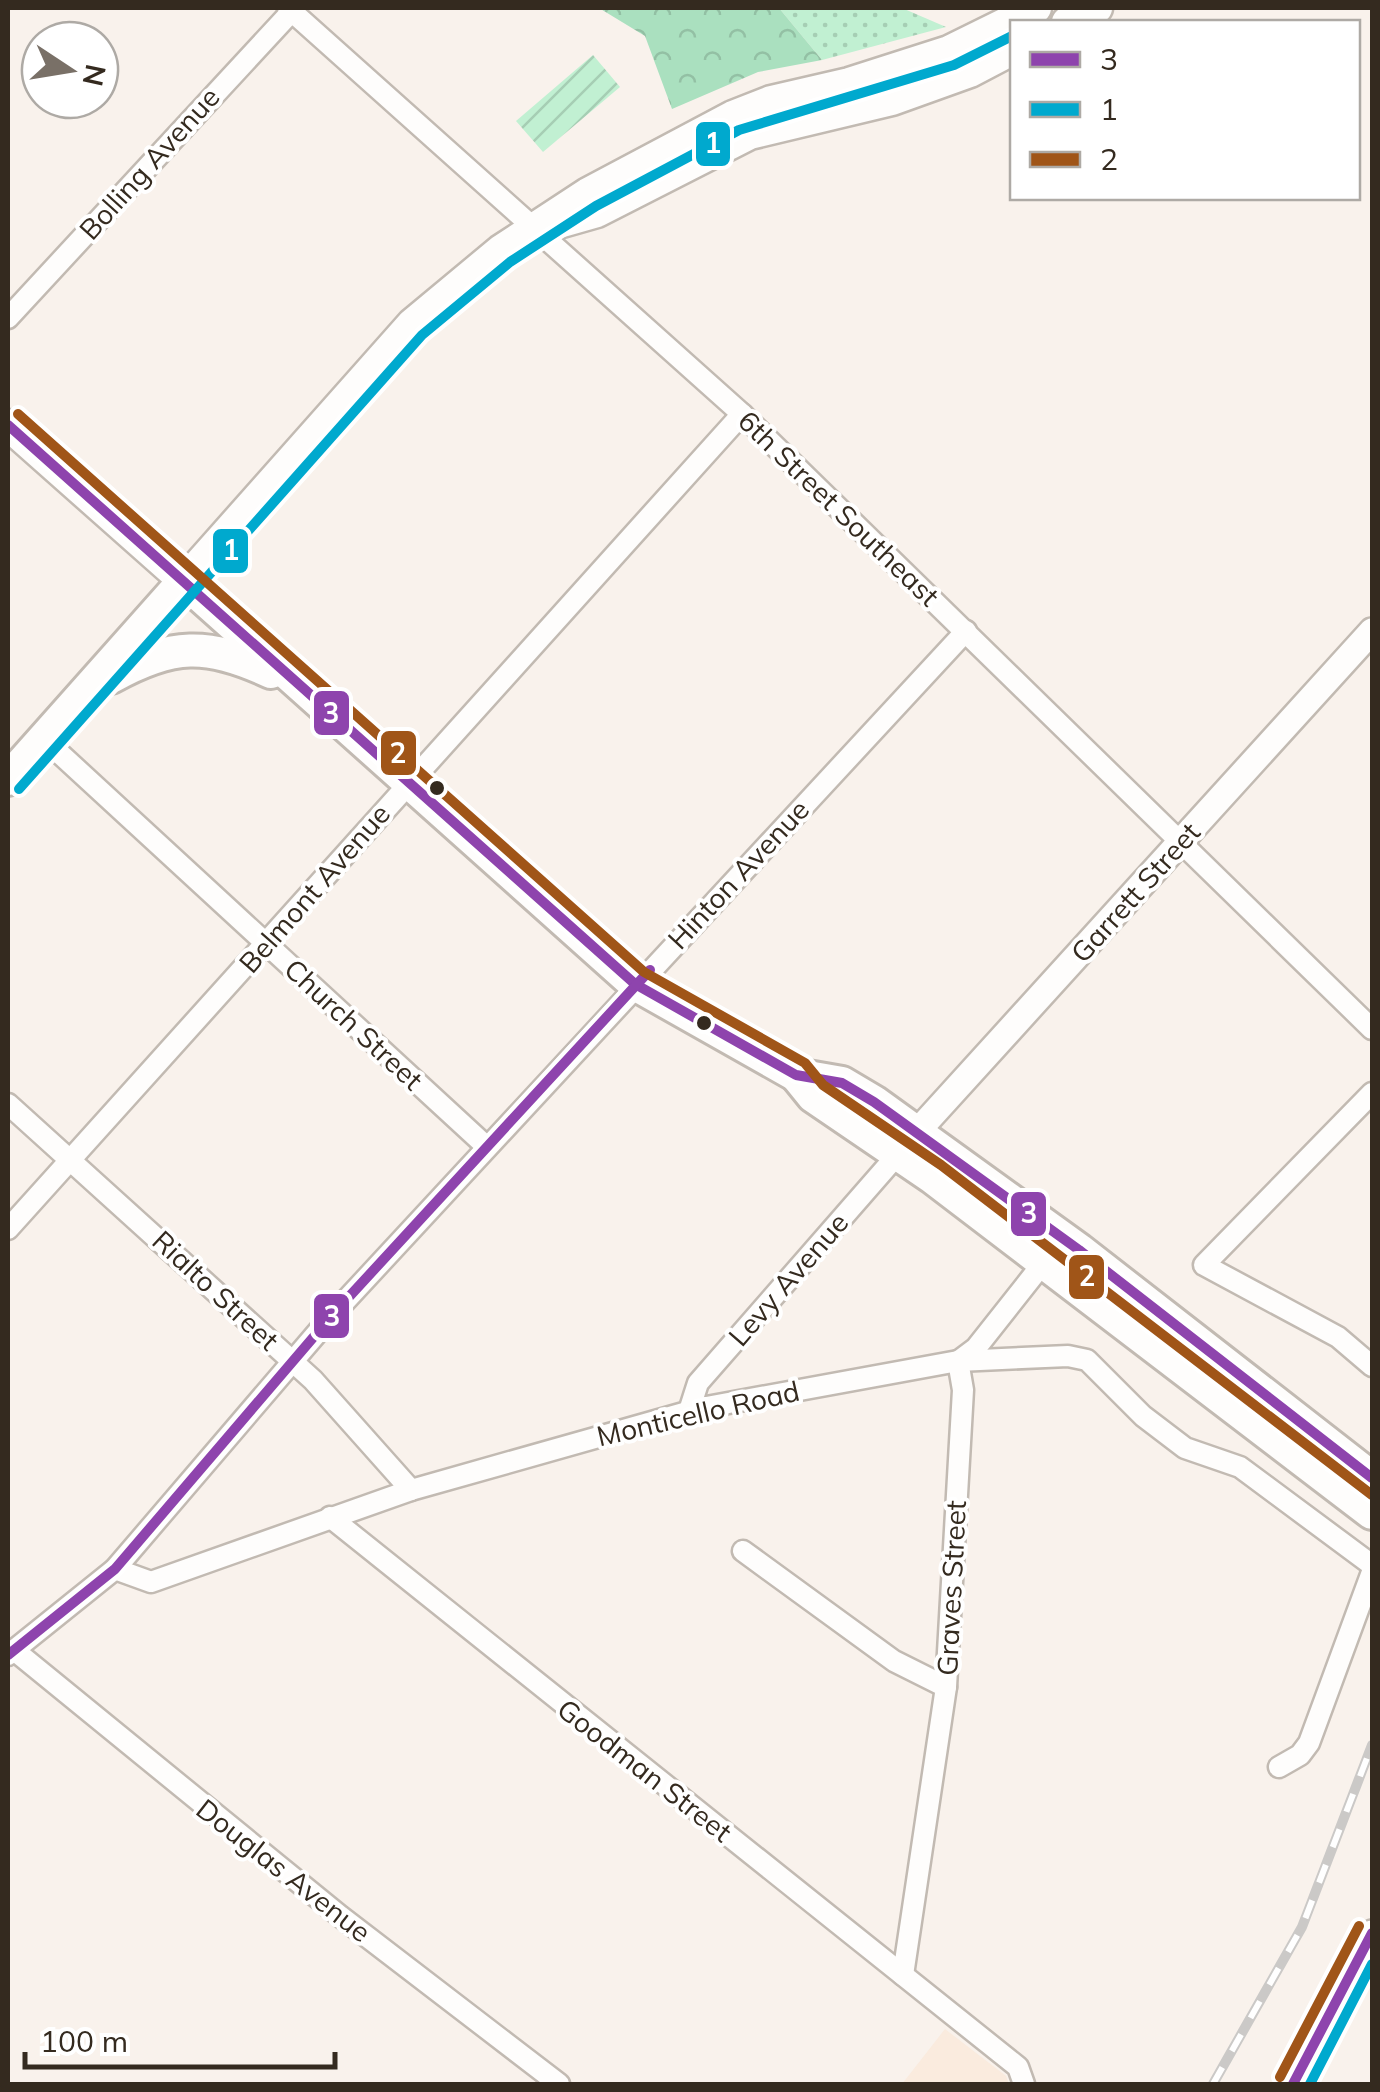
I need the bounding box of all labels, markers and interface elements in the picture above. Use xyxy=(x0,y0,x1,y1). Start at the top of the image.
north arrow xyxy=(20,20,120,120)
legend xyxy=(1010,20,1360,200)
text: 3 xyxy=(1100,40,1118,78)
text: N xyxy=(76,61,114,89)
street label: Bolling Avenue xyxy=(71,80,227,246)
text: 1 xyxy=(1100,90,1118,128)
line badge: 1 xyxy=(694,120,732,168)
text: 1 xyxy=(705,125,721,160)
text: 2 xyxy=(1100,140,1118,178)
street label: 6th Street Southeast xyxy=(731,403,947,613)
line badge: 1 xyxy=(211,527,250,575)
text: 1 xyxy=(223,532,239,567)
line badge: 3 xyxy=(312,689,351,737)
text: 3 xyxy=(323,695,339,730)
line badge: 2 xyxy=(379,729,418,777)
text: 2 xyxy=(390,735,406,770)
unlabelled marker xyxy=(427,778,447,798)
street label: Hinton Avenue xyxy=(660,792,816,956)
street label: Belmont Avenue xyxy=(231,796,397,980)
street label: Garrett Street xyxy=(1063,815,1207,969)
street label: Church Street xyxy=(277,951,431,1097)
unlabelled marker xyxy=(694,1013,714,1033)
line badge: 3 xyxy=(1009,1190,1048,1238)
text: 3 xyxy=(1021,1195,1037,1230)
street label: Levy Avenue xyxy=(721,1205,855,1353)
street label: Rialto Street xyxy=(146,1223,287,1357)
line badge: 2 xyxy=(1067,1253,1106,1301)
text: 2 xyxy=(1079,1258,1095,1293)
line badge: 3 xyxy=(312,1292,351,1340)
text: 3 xyxy=(324,1298,340,1333)
street label: Monticello Road xyxy=(593,1373,803,1453)
street label: Graves Street xyxy=(929,1499,973,1677)
street label: Goodman Street xyxy=(551,1691,739,1849)
street label: Douglas Avenue xyxy=(190,1791,378,1949)
scale bar xyxy=(25,2007,335,2069)
text: 100 m xyxy=(40,2022,128,2060)

